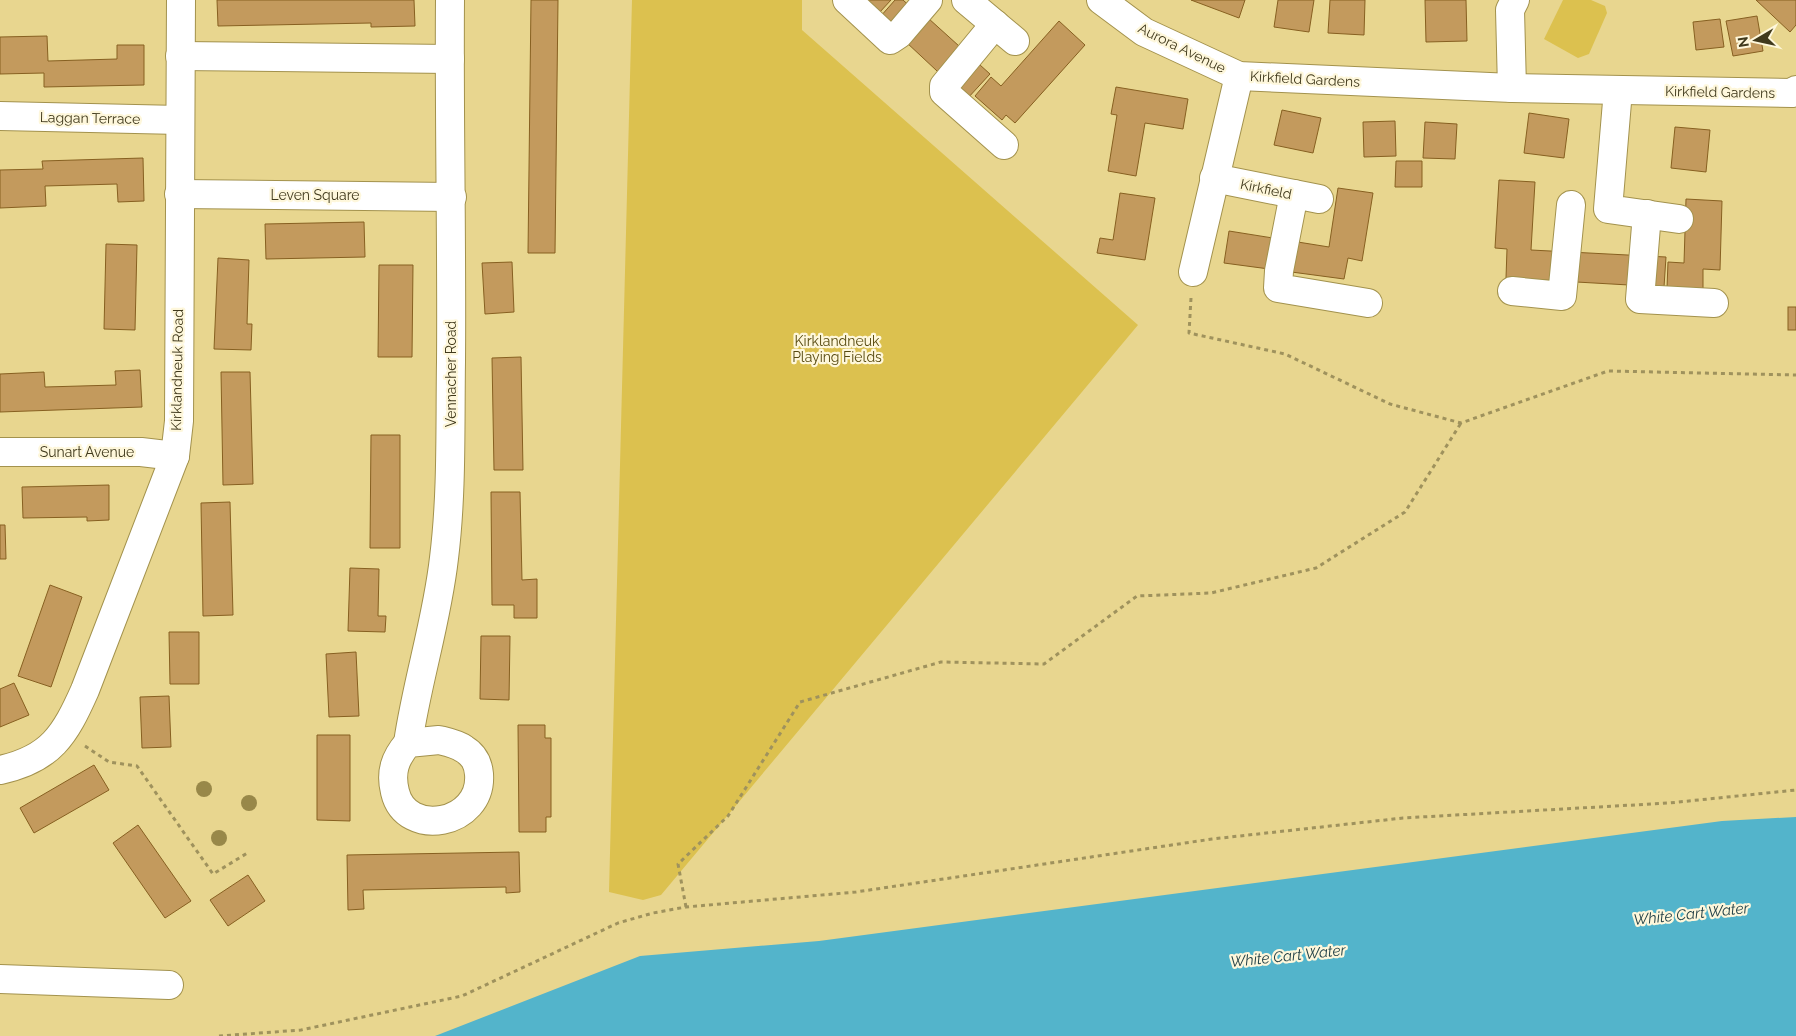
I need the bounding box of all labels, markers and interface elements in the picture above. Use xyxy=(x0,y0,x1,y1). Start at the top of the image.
north arrow xyxy=(1731,15,1781,65)
street label: Aurora Avenue xyxy=(1136,20,1228,76)
text: N xyxy=(1734,36,1752,49)
street label: Kirkfield Gardens xyxy=(1250,68,1361,90)
street label: Kirkfield Gardens xyxy=(1665,83,1775,101)
street label: Laggan Terrace xyxy=(40,109,140,127)
street label: Kirkfield xyxy=(1239,176,1293,202)
street label: Leven Square xyxy=(270,187,360,203)
street label: Kirklandneuk Road xyxy=(168,309,186,431)
street label: Vennacher Road xyxy=(443,321,459,427)
park label: Kirklandneuk Playing Fields xyxy=(792,333,882,365)
street label: Sunart Avenue xyxy=(40,444,134,460)
water label: White Cart Water xyxy=(1632,899,1750,929)
water label: White Cart Water xyxy=(1229,941,1347,971)

